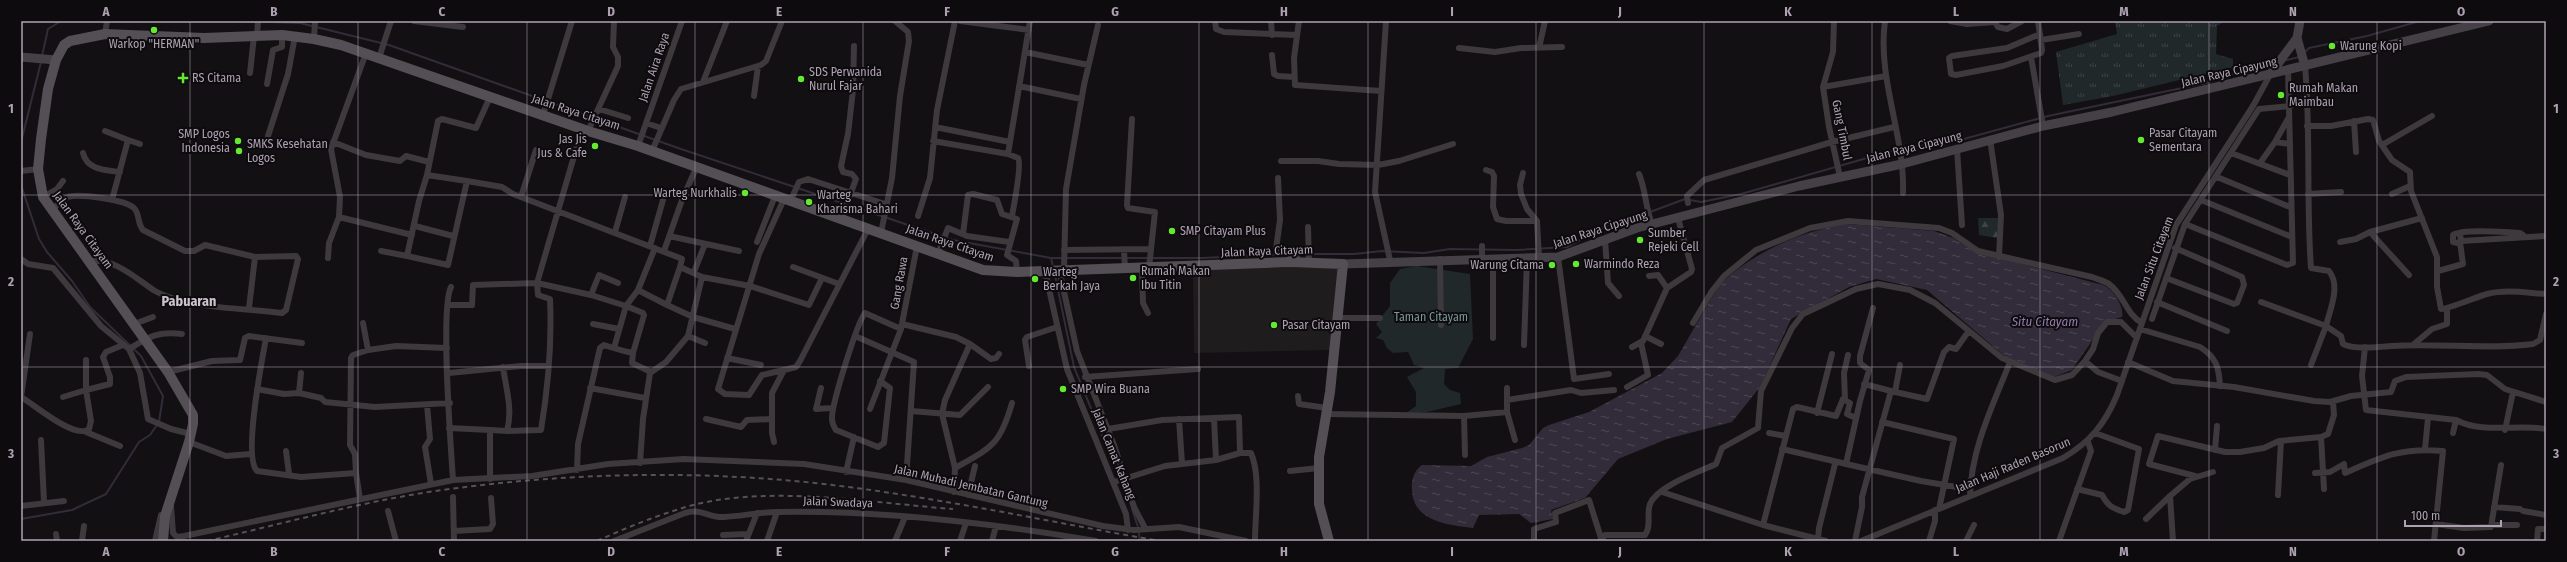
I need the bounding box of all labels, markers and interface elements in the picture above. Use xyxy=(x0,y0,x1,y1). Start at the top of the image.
text: A xyxy=(101,4,110,19)
text: B xyxy=(270,4,278,19)
text: C xyxy=(439,4,446,19)
text: D xyxy=(607,4,615,19)
text: E xyxy=(776,4,782,19)
text: F xyxy=(944,4,950,19)
text: G xyxy=(1111,4,1119,19)
text: H xyxy=(1280,4,1288,19)
text: I xyxy=(1450,4,1454,19)
text: J xyxy=(1617,4,1622,19)
text: K xyxy=(1784,4,1792,19)
text: L xyxy=(1953,4,1959,19)
text: M xyxy=(2119,4,2129,19)
text: N xyxy=(2289,4,2297,19)
text: O xyxy=(2457,4,2465,19)
marker: Warkop "HERMAN" xyxy=(149,25,159,35)
street label: Jalan Aira Raya xyxy=(636,30,672,103)
place label: Warkop "HERMAN" xyxy=(109,37,199,51)
place label: Warung Kopi xyxy=(2340,39,2402,53)
marker: Warung Kopi xyxy=(2327,41,2337,51)
street label: Jalan Raya Cipayung xyxy=(2180,54,2279,90)
place label: SDS Perwanida Nurul Fajar xyxy=(809,65,882,93)
place label: RS Citama xyxy=(192,71,241,85)
marker: RS Citama xyxy=(177,72,189,84)
marker: SDS Perwanida Nurul Fajar xyxy=(796,74,806,84)
place label: Rumah Makan Maimbau xyxy=(2289,81,2358,109)
marker: Rumah Makan Maimbau xyxy=(2276,90,2286,100)
street label: Jalan Raya Citayam xyxy=(530,91,622,133)
street label: Gang Timbul xyxy=(1829,99,1855,161)
text: 1 xyxy=(8,101,14,116)
text: 1 xyxy=(2553,101,2559,116)
place label: Pasar Citayam Sementara xyxy=(2149,126,2217,154)
place label: SMP Logos Indonesia xyxy=(178,127,230,155)
street label: Jalan Raya Cipayung xyxy=(1865,128,1964,166)
place label: Jas Jis Jus & Cafe xyxy=(537,132,587,160)
marker: Pasar Citayam Sementara xyxy=(2136,135,2146,145)
marker: SMP Logos Indonesia xyxy=(233,136,243,146)
place label: SMKS Kesehatan Logos xyxy=(247,137,328,165)
marker: Jas Jis Jus & Cafe xyxy=(590,141,600,151)
marker: SMKS Kesehatan Logos xyxy=(234,146,244,156)
place label: Warteg Nurkhalis xyxy=(653,186,737,200)
marker: Warteg Nurkhalis xyxy=(740,188,750,198)
place label: Warteg Kharisma Bahari xyxy=(817,188,898,216)
street label: Jalan Raya Citayam xyxy=(50,189,116,271)
marker: Warteg Kharisma Bahari xyxy=(804,197,814,207)
street label: Jalan Raya Cipayung xyxy=(1551,207,1649,251)
street label: Jalan Situ Citayam xyxy=(2132,214,2176,302)
street label: Jalan Raya Citayam xyxy=(904,221,996,265)
place label: SMP Citayam Plus xyxy=(1180,224,1266,238)
marker: SMP Citayam Plus xyxy=(1167,226,1177,236)
place label: Sumber Rejeki Cell xyxy=(1648,226,1699,254)
marker: Sumber Rejeki Cell xyxy=(1635,235,1645,245)
street label: Jalan Raya Citayam xyxy=(1221,242,1313,260)
street label: Gang Rawa xyxy=(887,255,911,310)
place label: Warmindo Reza xyxy=(1584,257,1660,271)
place label: Warung Citama xyxy=(1470,258,1544,272)
marker: Warmindo Reza xyxy=(1571,259,1581,269)
marker: Warung Citama xyxy=(1547,260,1557,270)
place label: Rumah Makan Ibu Titin xyxy=(1141,264,1210,292)
place label: Warteg Berkah Jaya xyxy=(1043,265,1100,293)
marker: Rumah Makan Ibu Titin xyxy=(1128,273,1138,283)
text: 2 xyxy=(7,274,14,289)
marker: Warteg Berkah Jaya xyxy=(1030,274,1040,284)
text: 2 xyxy=(2552,274,2559,289)
district label: Pabuaran xyxy=(162,293,216,310)
park label: Taman Citayam xyxy=(1394,310,1468,324)
water label: Situ Citayam xyxy=(2011,314,2078,329)
place label: Pasar Citayam xyxy=(1282,318,1350,332)
marker: Pasar Citayam xyxy=(1269,320,1279,330)
place label: SMP Wira Buana xyxy=(1071,382,1150,396)
marker: SMP Wira Buana xyxy=(1058,384,1068,394)
street label: Jalan Camat Kahang xyxy=(1089,406,1139,502)
street label: Jalan Haji Raden Basorun xyxy=(1953,434,2073,496)
text: 3 xyxy=(7,446,14,461)
text: 3 xyxy=(2552,446,2559,461)
street label: Jalan Muhadi Jembatan Gantung xyxy=(893,462,1049,511)
street label: Jalan Swadaya xyxy=(803,494,873,510)
scale bar xyxy=(2405,502,2501,528)
text: 100 m xyxy=(2411,509,2440,523)
text: A xyxy=(101,544,110,559)
text: B xyxy=(270,544,278,559)
text: C xyxy=(439,544,446,559)
text: D xyxy=(607,544,615,559)
text: E xyxy=(776,544,782,559)
text: F xyxy=(944,544,950,559)
text: G xyxy=(1111,544,1119,559)
text: H xyxy=(1280,544,1288,559)
text: I xyxy=(1450,544,1454,559)
text: J xyxy=(1617,544,1622,559)
text: K xyxy=(1784,544,1792,559)
text: L xyxy=(1953,544,1959,559)
text: M xyxy=(2119,544,2129,559)
text: N xyxy=(2289,544,2297,559)
text: O xyxy=(2457,544,2465,559)

